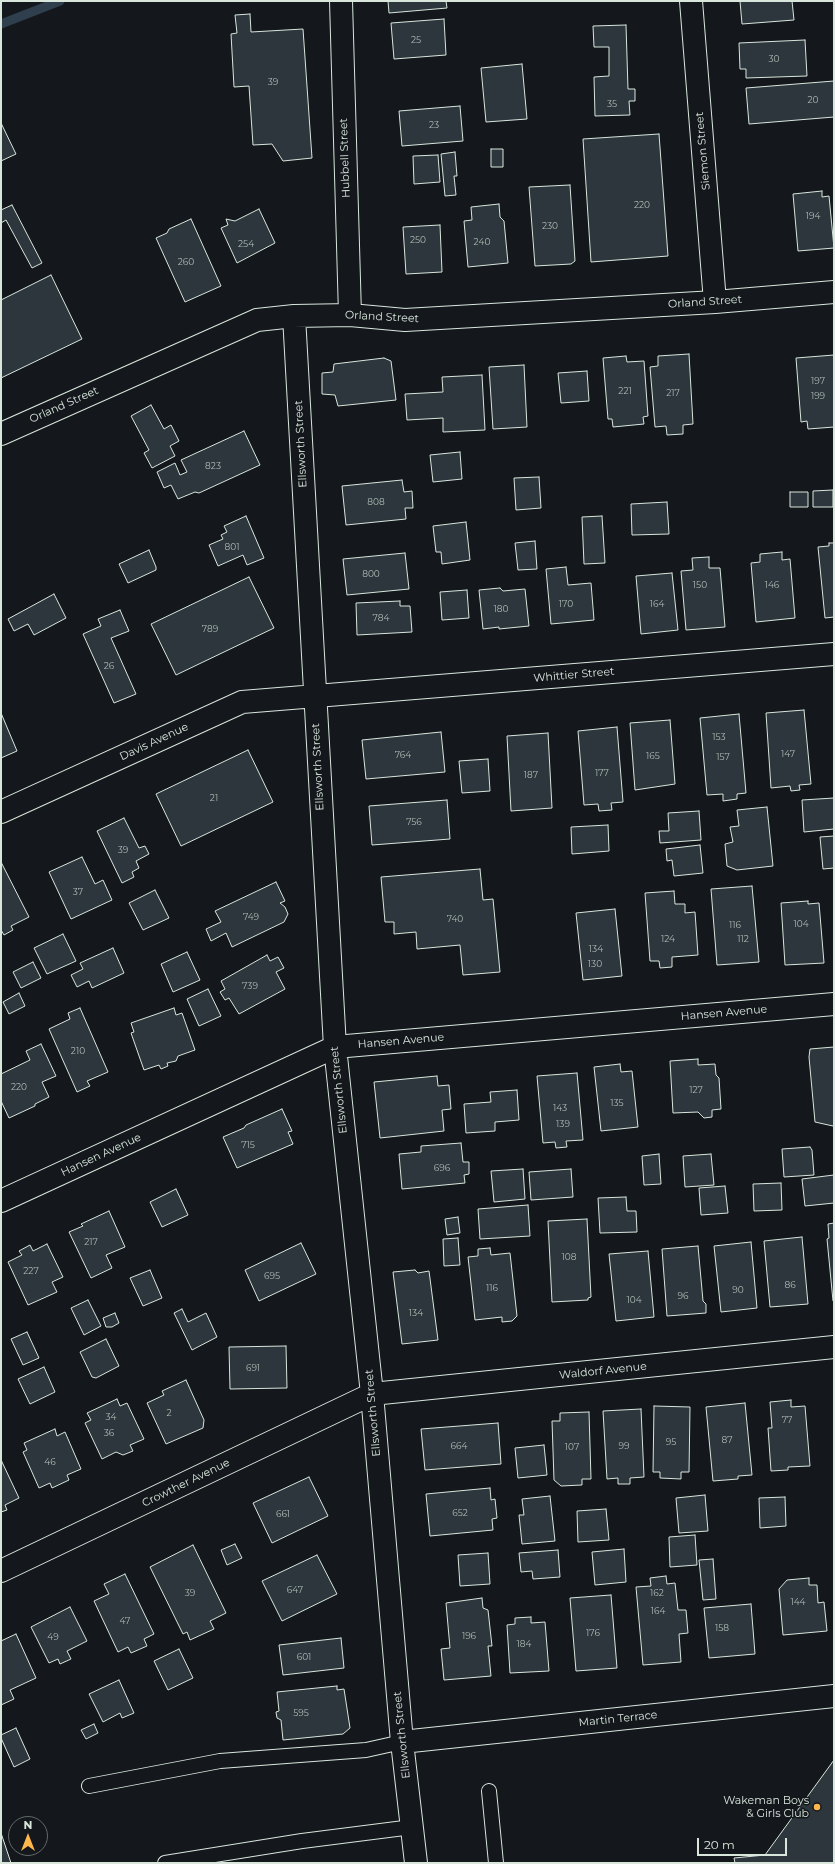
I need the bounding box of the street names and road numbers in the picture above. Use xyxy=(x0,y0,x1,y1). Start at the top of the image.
street label: Siemon Street xyxy=(693,111,713,191)
street label: Hubbell Street xyxy=(337,118,353,198)
street label: Orland Street xyxy=(668,293,742,311)
street label: Orland Street xyxy=(345,308,419,326)
street label: Orland Street xyxy=(27,384,101,426)
street label: Ellsworth Street xyxy=(292,400,310,488)
street label: Whittier Street xyxy=(533,665,615,685)
street label: Davis Avenue xyxy=(118,720,190,764)
street label: Ellsworth Street xyxy=(309,723,327,811)
street label: Hansen Avenue xyxy=(680,1003,768,1023)
street label: Hansen Avenue xyxy=(357,1031,445,1051)
street label: Ellsworth Street xyxy=(328,1046,350,1134)
street label: Hansen Avenue xyxy=(59,1131,143,1179)
street label: Waldorf Avenue xyxy=(559,1360,647,1382)
street label: Ellsworth Street xyxy=(363,1369,383,1457)
street label: Crowther Avenue xyxy=(140,1456,232,1510)
street label: Ellsworth Street xyxy=(391,1691,413,1779)
street label: Martin Terrace xyxy=(578,1708,658,1730)

